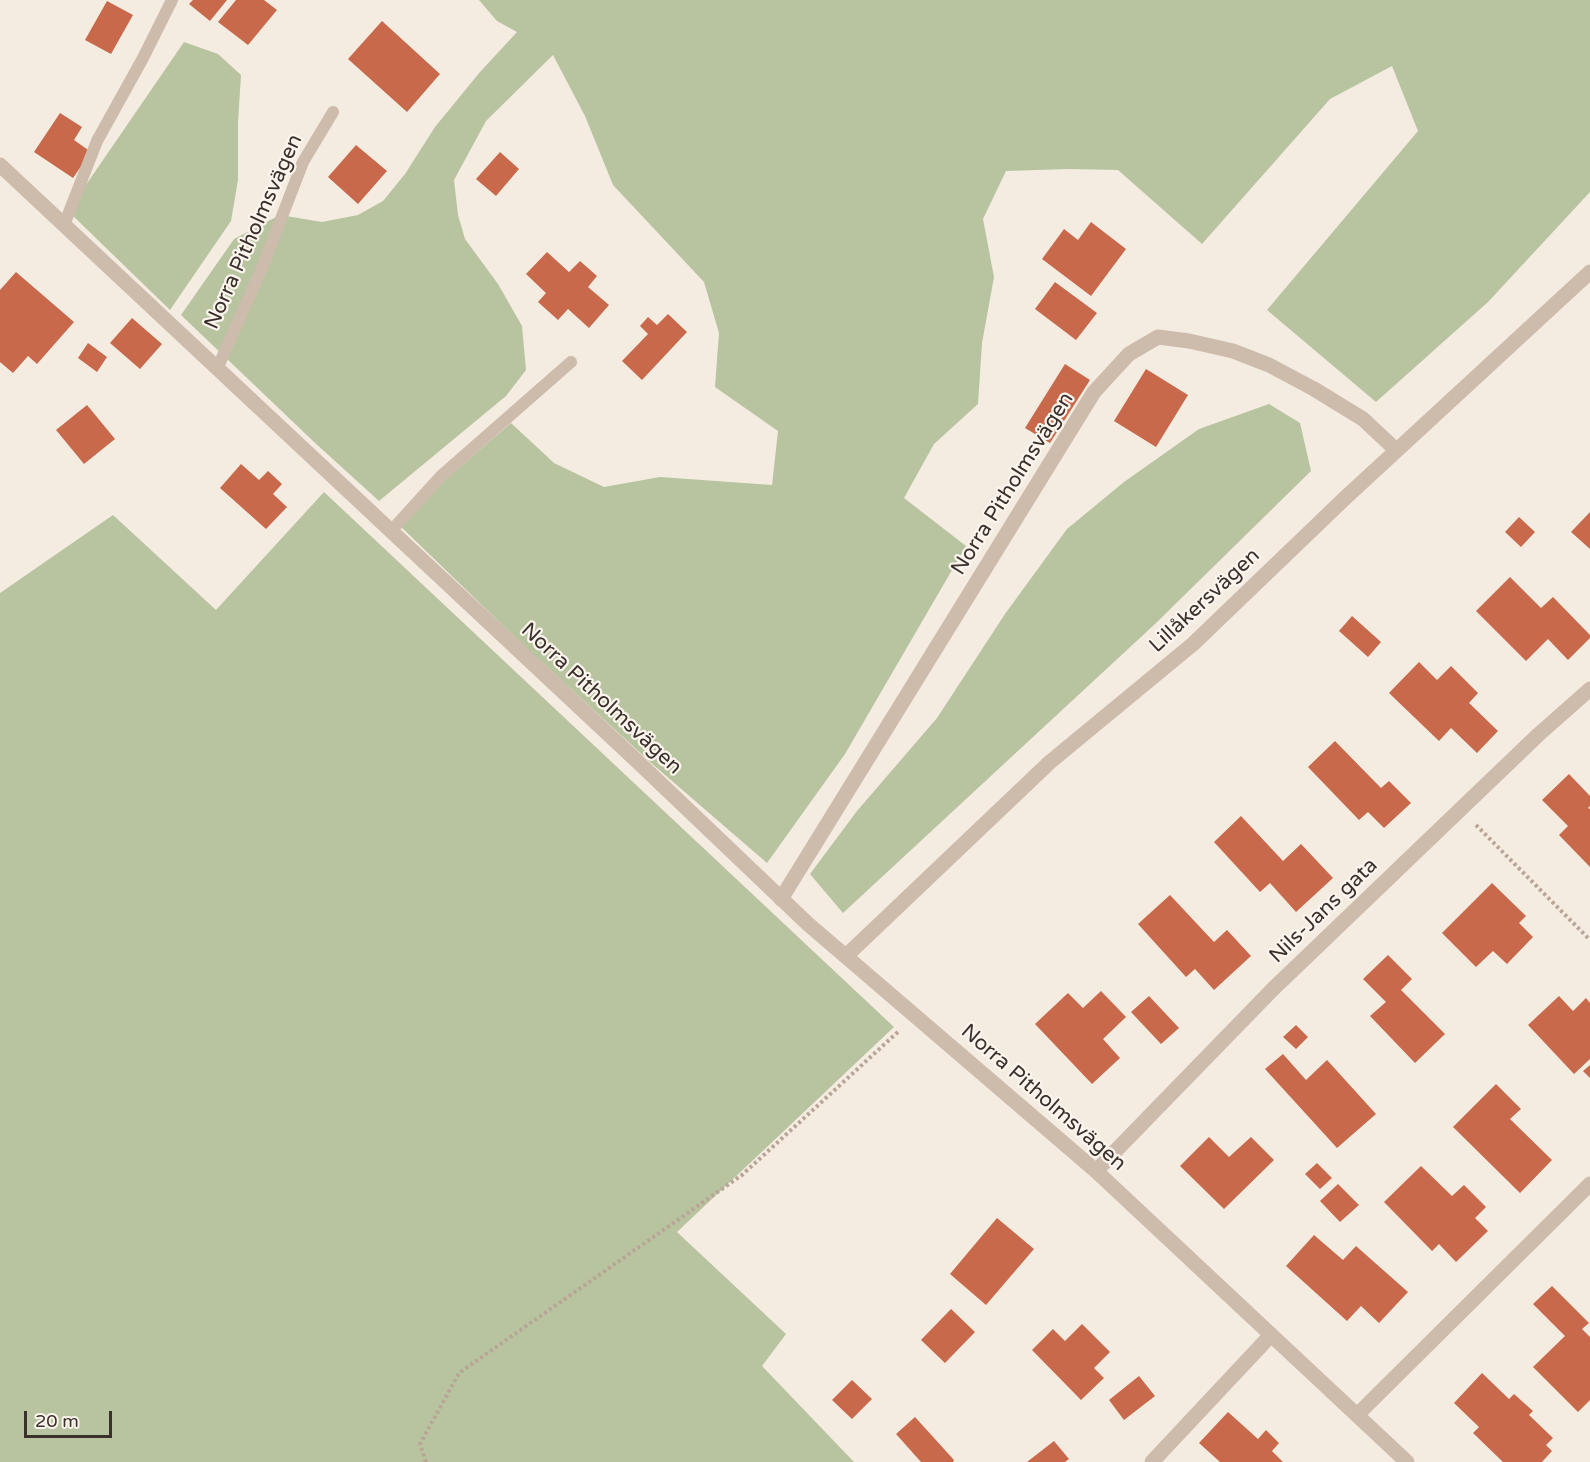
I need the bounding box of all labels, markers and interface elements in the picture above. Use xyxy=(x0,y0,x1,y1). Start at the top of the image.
street label: Norra Pitholmsvägen xyxy=(200,131,308,333)
street label: Norra Pitholmsvägen xyxy=(946,388,1080,580)
street label: Lillåkersvägen xyxy=(1145,544,1265,658)
street label: Norra Pitholmsvägen xyxy=(515,618,687,780)
street label: Nils-Jans gata xyxy=(1265,853,1383,969)
street label: Norra Pitholmsvägen xyxy=(955,1019,1131,1177)
scale bar xyxy=(27,1399,116,1437)
text: 20 m xyxy=(35,1410,79,1432)

